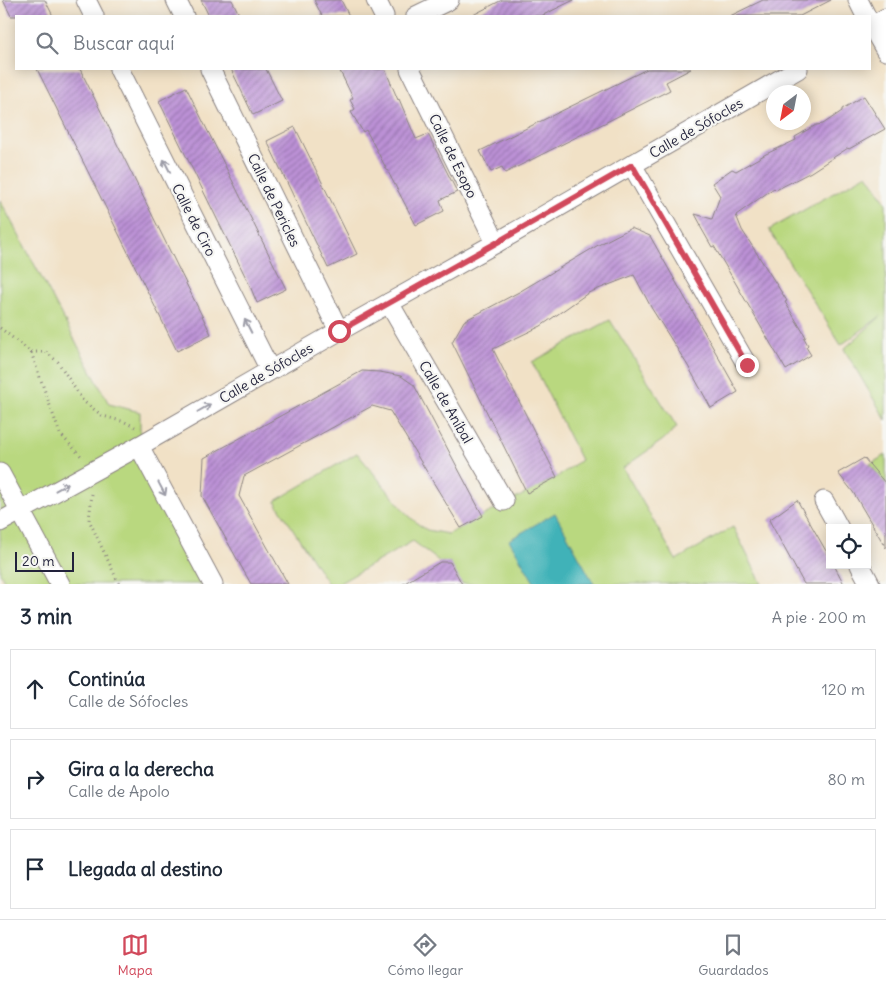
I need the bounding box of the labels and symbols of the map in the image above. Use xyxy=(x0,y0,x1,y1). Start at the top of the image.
north arrow xyxy=(766,85,811,130)
street label: Calle de Sófocles xyxy=(646,94,746,162)
street label: Calle de Esopo xyxy=(425,111,481,201)
street label: Calle de Pericles xyxy=(244,150,304,250)
one-way arrow xyxy=(162,158,172,173)
street label: Calle de Ciro xyxy=(168,181,220,259)
one-way arrow xyxy=(243,319,253,334)
route start xyxy=(328,320,351,343)
street label: Calle de Sófocles xyxy=(216,339,316,407)
route end xyxy=(736,354,759,377)
street label: Calle de Aníbal xyxy=(415,358,477,446)
one-way arrow xyxy=(197,403,211,413)
one-way arrow xyxy=(55,482,69,492)
one-way arrow xyxy=(157,482,167,497)
scale bar xyxy=(15,549,74,572)

